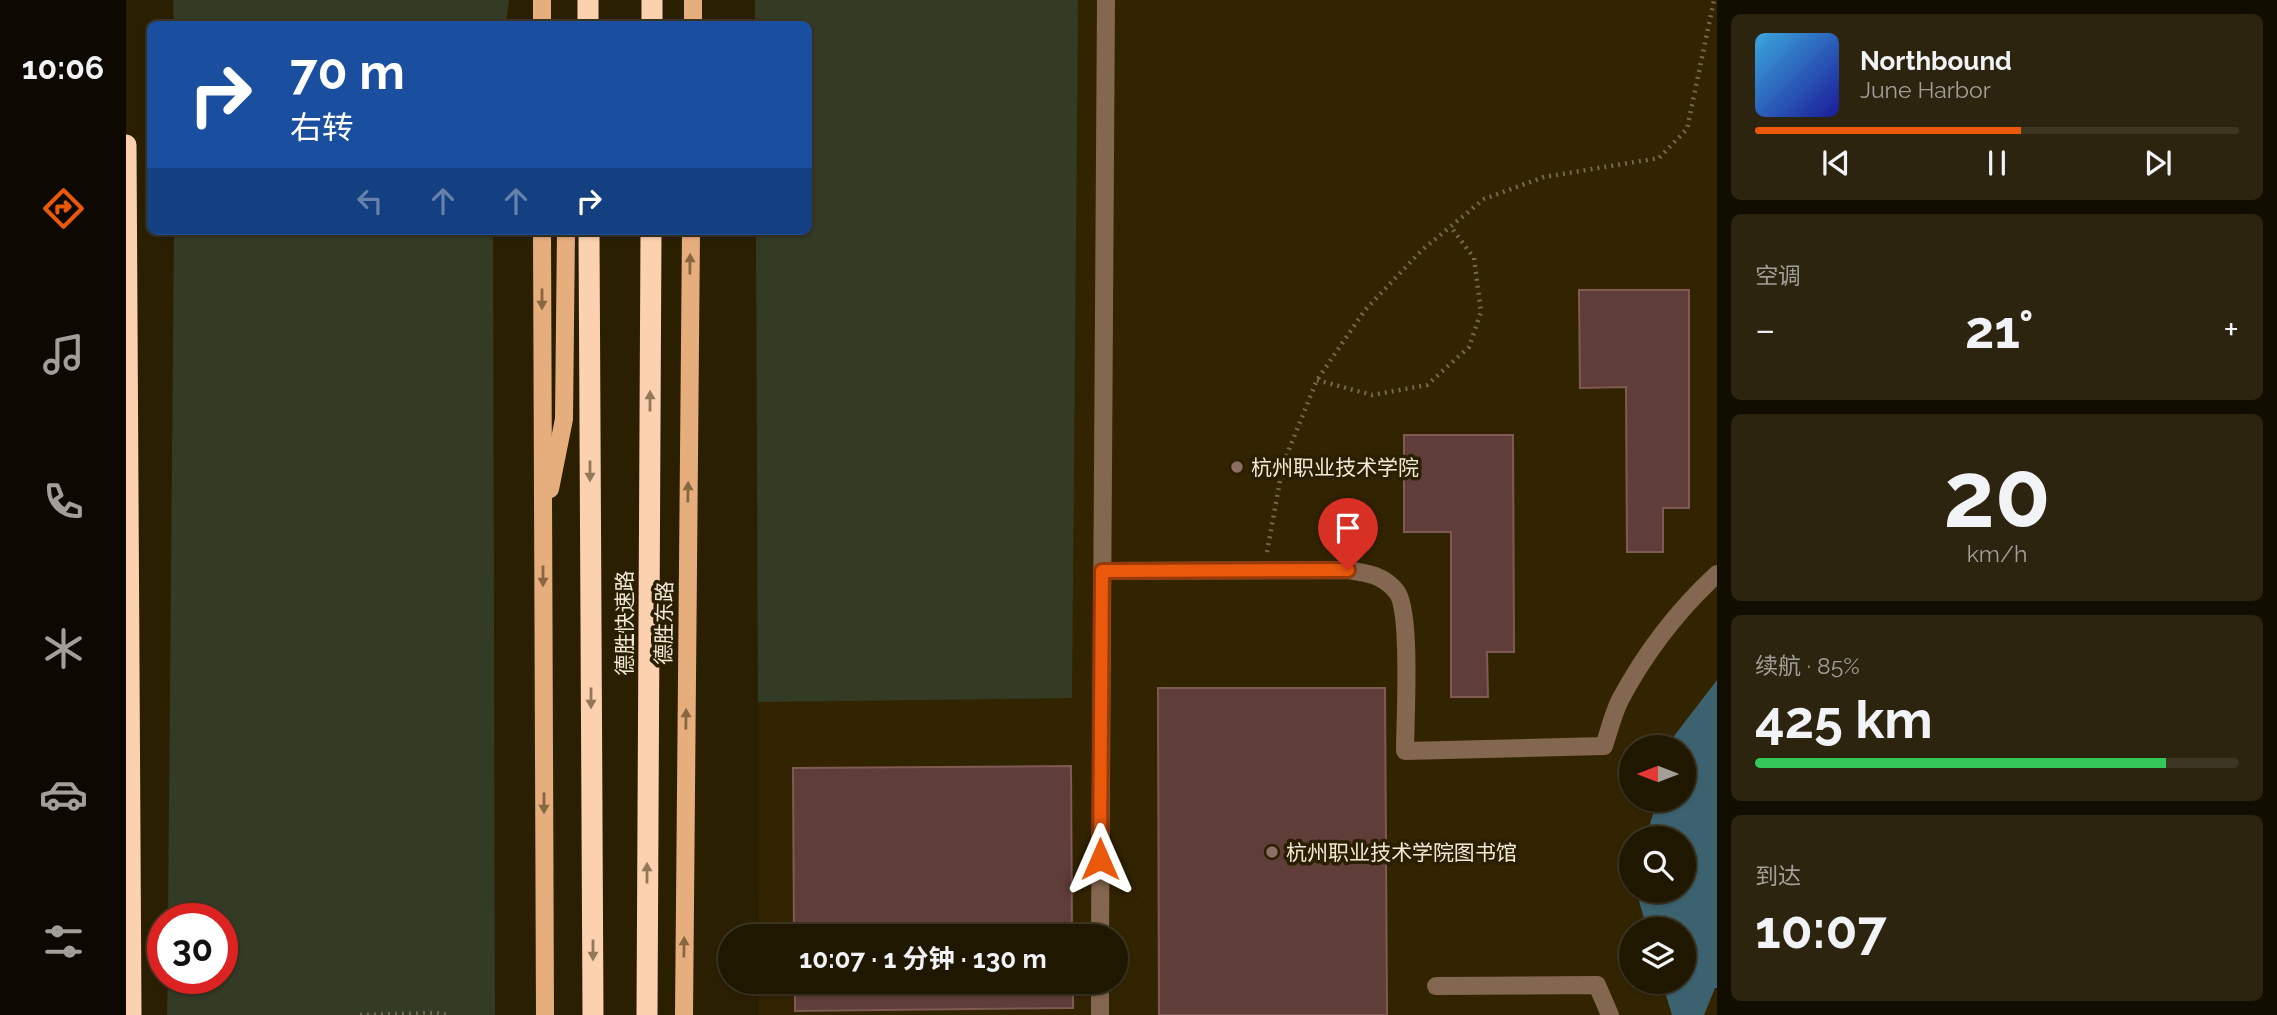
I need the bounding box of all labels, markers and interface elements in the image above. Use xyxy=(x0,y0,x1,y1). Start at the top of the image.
text: 70 m xyxy=(290,43,405,100)
text: Northbound xyxy=(1860,46,2012,76)
text: 10:06 xyxy=(22,49,104,86)
icon: right xyxy=(175,49,266,140)
text: June Harbor xyxy=(1860,76,1991,103)
text: 右转 xyxy=(290,109,354,146)
icon: previous xyxy=(1817,144,1855,182)
icon: pause xyxy=(1978,144,2016,182)
icon: next xyxy=(2139,144,2177,182)
icon: left xyxy=(351,182,389,220)
icon: ahead xyxy=(424,182,462,220)
icon: ahead xyxy=(497,182,535,220)
icon: right xyxy=(570,182,608,220)
icon: directions xyxy=(39,184,88,233)
one-way arrow xyxy=(685,253,696,275)
text: 空调 xyxy=(1755,262,1801,289)
one-way arrow xyxy=(536,288,548,310)
text: 21° xyxy=(1965,299,2034,360)
text: − xyxy=(1755,307,1775,352)
text: + xyxy=(2223,307,2239,352)
icon: music xyxy=(39,330,88,379)
one-way arrow xyxy=(644,390,656,412)
text: 20 xyxy=(1943,441,2051,548)
place label: 杭州职业技术学院 xyxy=(1251,455,1419,480)
marker: 杭州职业技术学院 xyxy=(1229,459,1245,475)
one-way arrow xyxy=(584,460,596,482)
icon: phone xyxy=(39,477,88,526)
one-way arrow xyxy=(682,481,694,503)
pin xyxy=(1318,498,1378,570)
icon: arrive xyxy=(1329,509,1367,547)
text: km/h xyxy=(1967,540,2027,567)
one-way arrow xyxy=(537,565,549,587)
street label: 德胜快速路 xyxy=(612,571,637,676)
street label: 德胜东路 xyxy=(651,581,677,665)
icon: climate xyxy=(39,624,88,673)
text: 续航 · 85% xyxy=(1755,652,1860,679)
one-way arrow xyxy=(586,687,597,709)
text: 425 km xyxy=(1755,689,1933,750)
one-way arrow xyxy=(680,708,692,730)
north arrow xyxy=(1619,735,1696,812)
map controls xyxy=(1619,735,1696,994)
icon: car xyxy=(39,770,88,819)
one-way arrow xyxy=(538,792,550,814)
position arrow xyxy=(1063,822,1137,896)
button: search xyxy=(1619,826,1696,903)
place label: 杭州职业技术学院图书馆 xyxy=(1286,840,1517,865)
marker: 杭州职业技术学院图书馆 xyxy=(1264,844,1280,860)
one-way arrow xyxy=(641,862,653,884)
text: 到达 xyxy=(1755,862,1801,889)
text: 10:07 xyxy=(1755,899,1887,960)
speed limit sign: 30 xyxy=(147,903,238,994)
icon: filters xyxy=(39,917,88,966)
button: layers xyxy=(1619,917,1696,994)
one-way arrow xyxy=(678,936,690,958)
one-way arrow xyxy=(587,939,599,961)
text: 10:07 · 1 分钟 · 130 m xyxy=(799,944,1047,974)

